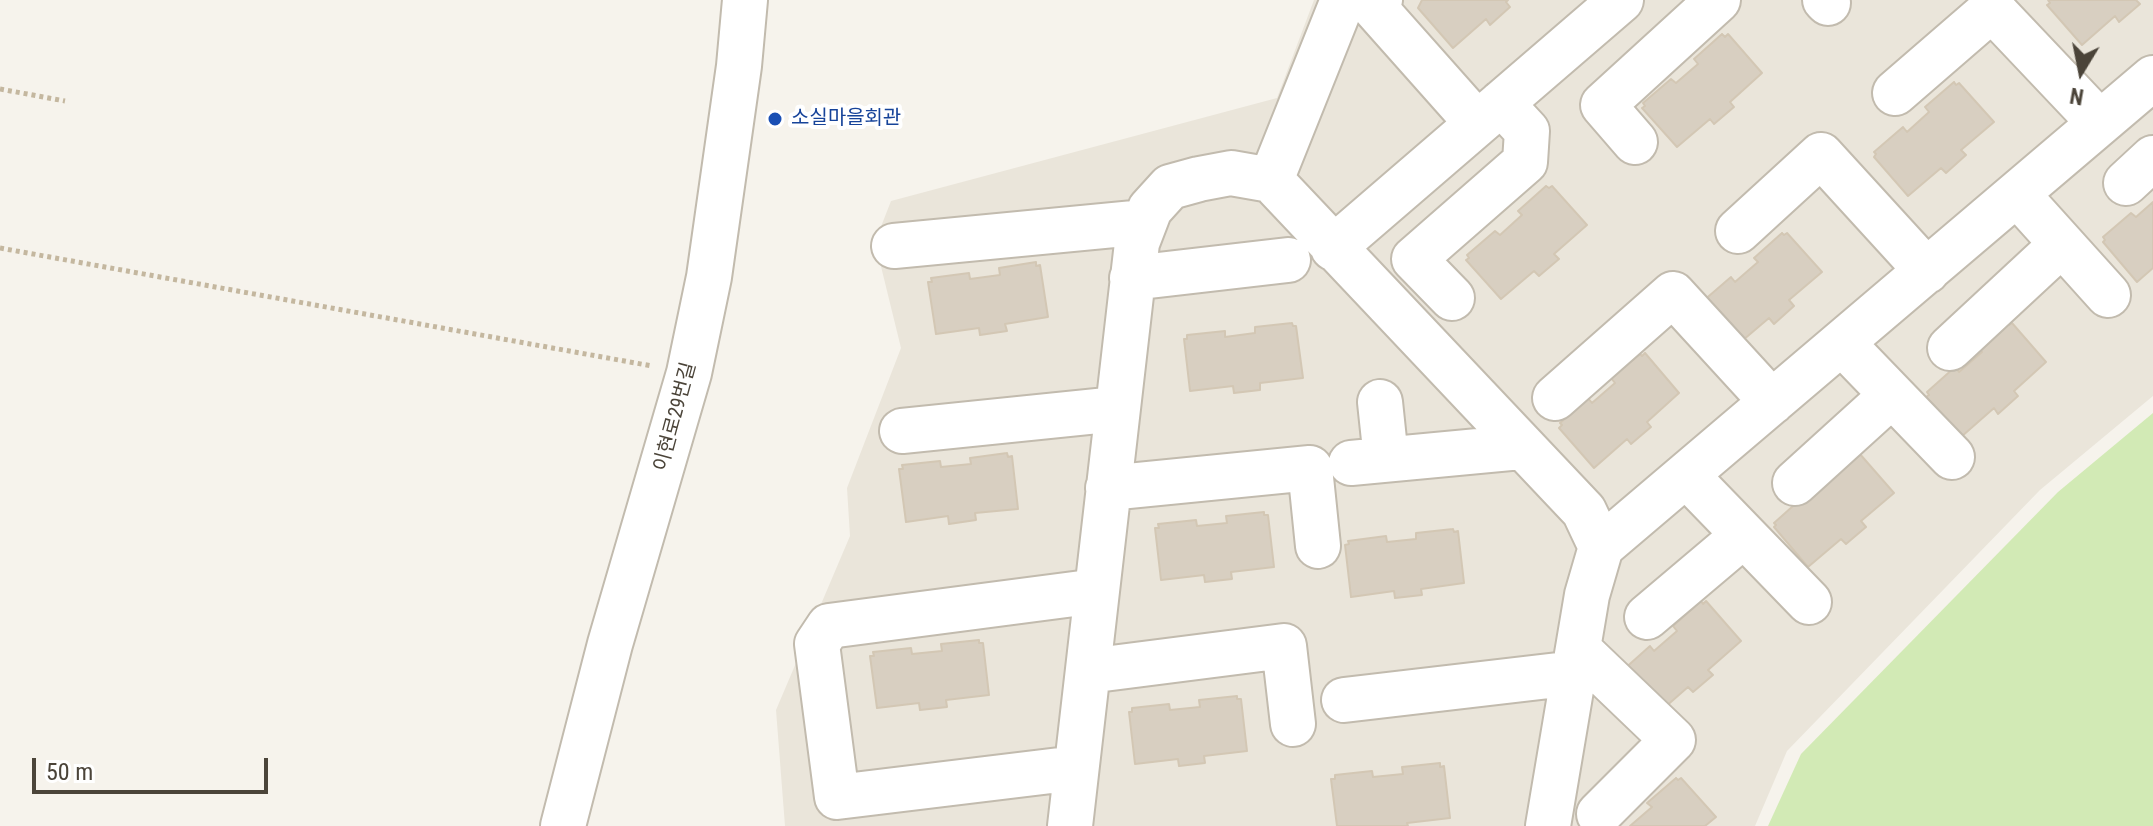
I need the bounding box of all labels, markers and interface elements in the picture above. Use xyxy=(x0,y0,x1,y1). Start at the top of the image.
north arrow xyxy=(2041,32,2121,112)
text: N xyxy=(2068,83,2086,110)
place label: 소실마을회관 xyxy=(791,107,901,131)
marker: 소실마을회관 xyxy=(766,110,784,128)
street label: 이현로29번길 xyxy=(650,360,702,474)
scale bar xyxy=(36,742,272,792)
text: 50 m xyxy=(46,758,93,786)

